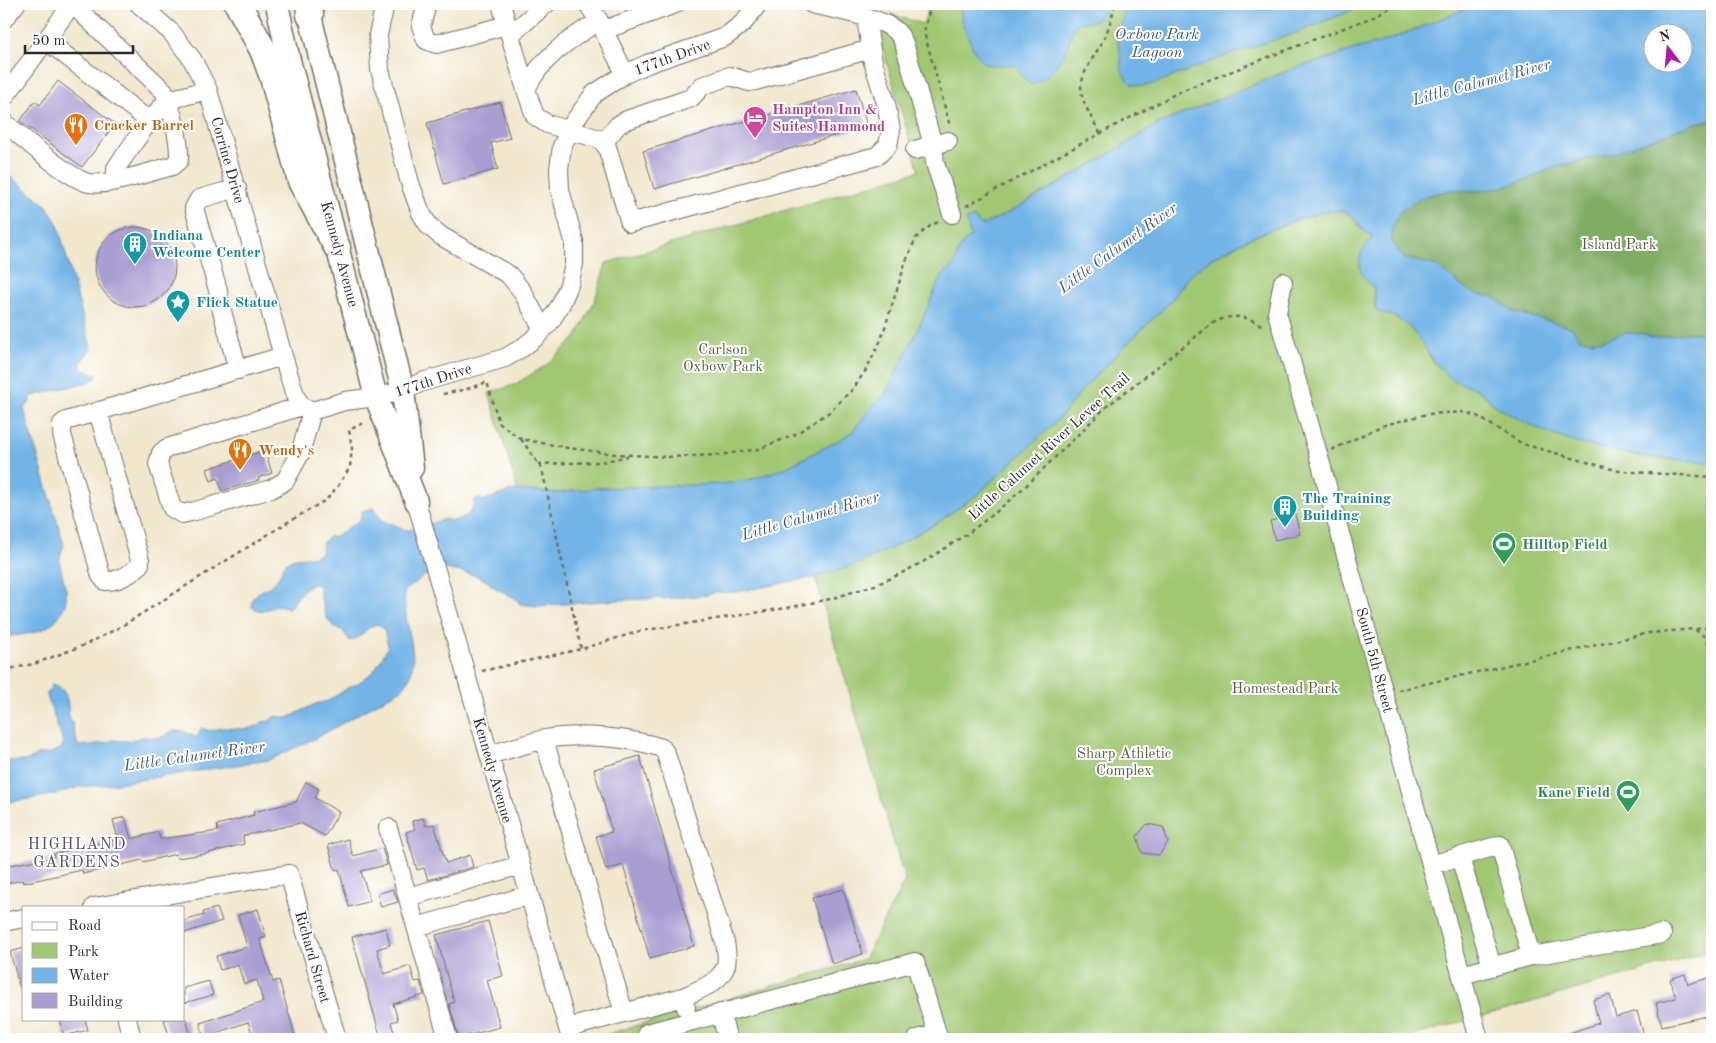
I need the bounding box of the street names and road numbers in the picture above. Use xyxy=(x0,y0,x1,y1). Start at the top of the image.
street label: 177th Drive xyxy=(632,38,713,79)
street label: Corrine Drive xyxy=(207,116,246,205)
street label: Kennedy Avenue xyxy=(317,200,360,309)
street label: 177th Drive xyxy=(393,362,474,401)
street label: Little Calumet River Levee Trail xyxy=(966,371,1134,523)
street label: South 5th Street xyxy=(1352,606,1395,715)
street label: Kennedy Avenue xyxy=(469,716,514,825)
street label: Richard Street xyxy=(291,910,332,1005)

